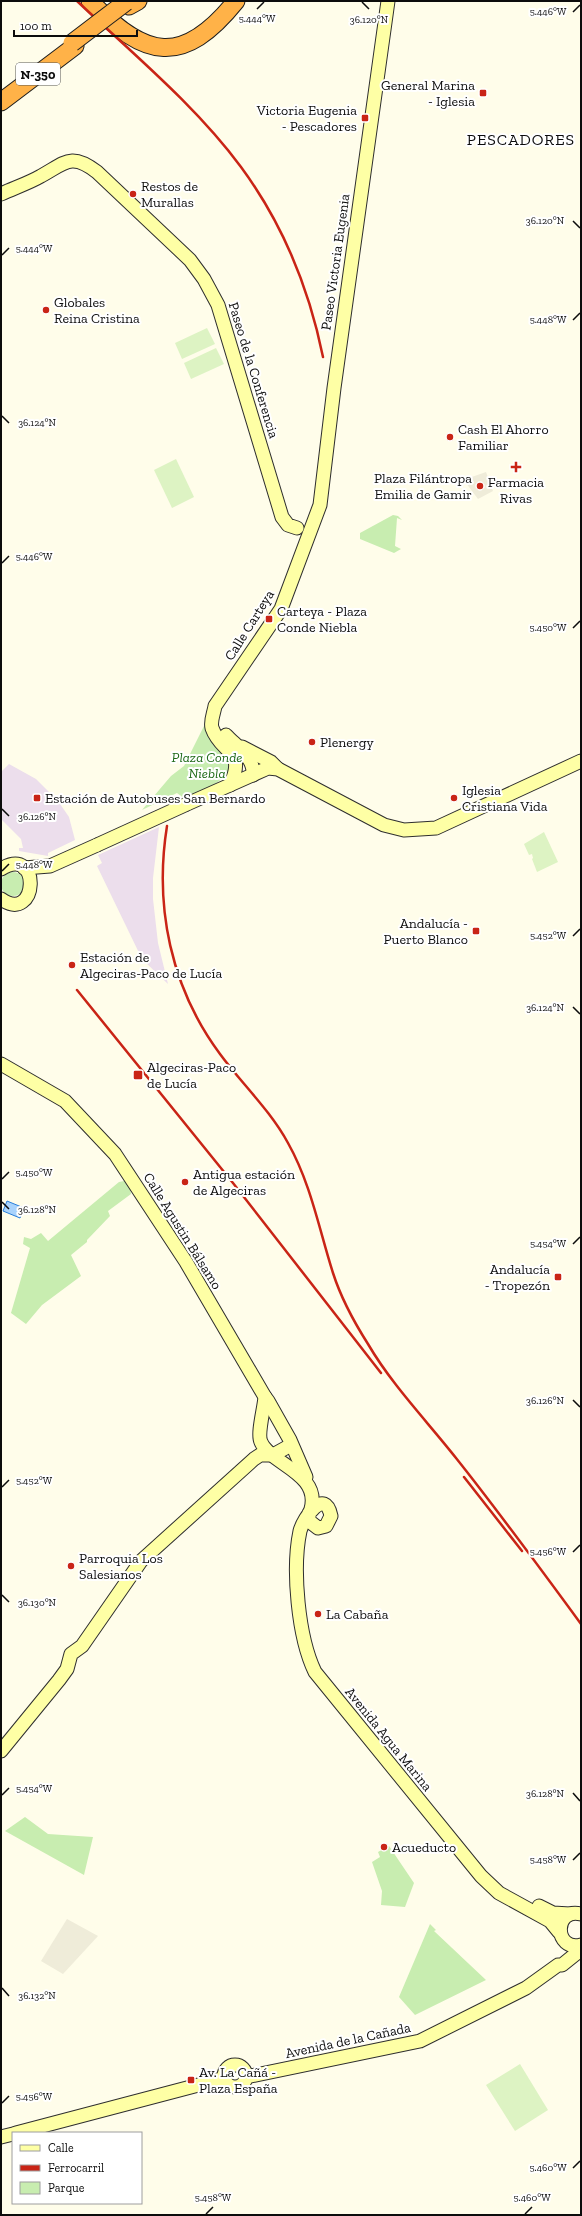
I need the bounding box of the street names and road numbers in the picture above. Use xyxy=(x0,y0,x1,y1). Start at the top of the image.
road number: N-350 xyxy=(16,63,60,85)
street label: Paseo Victoria Eugenia xyxy=(317,193,354,331)
street label: Paseo de la Conferencia xyxy=(225,300,282,441)
street label: Calle Carteya xyxy=(221,587,278,664)
street label: Calle Agustin Bálsamo xyxy=(140,1170,225,1293)
street label: Avenida Agua Marina xyxy=(341,1684,436,1795)
street label: Avenida de la Cañada xyxy=(284,2019,413,2062)

